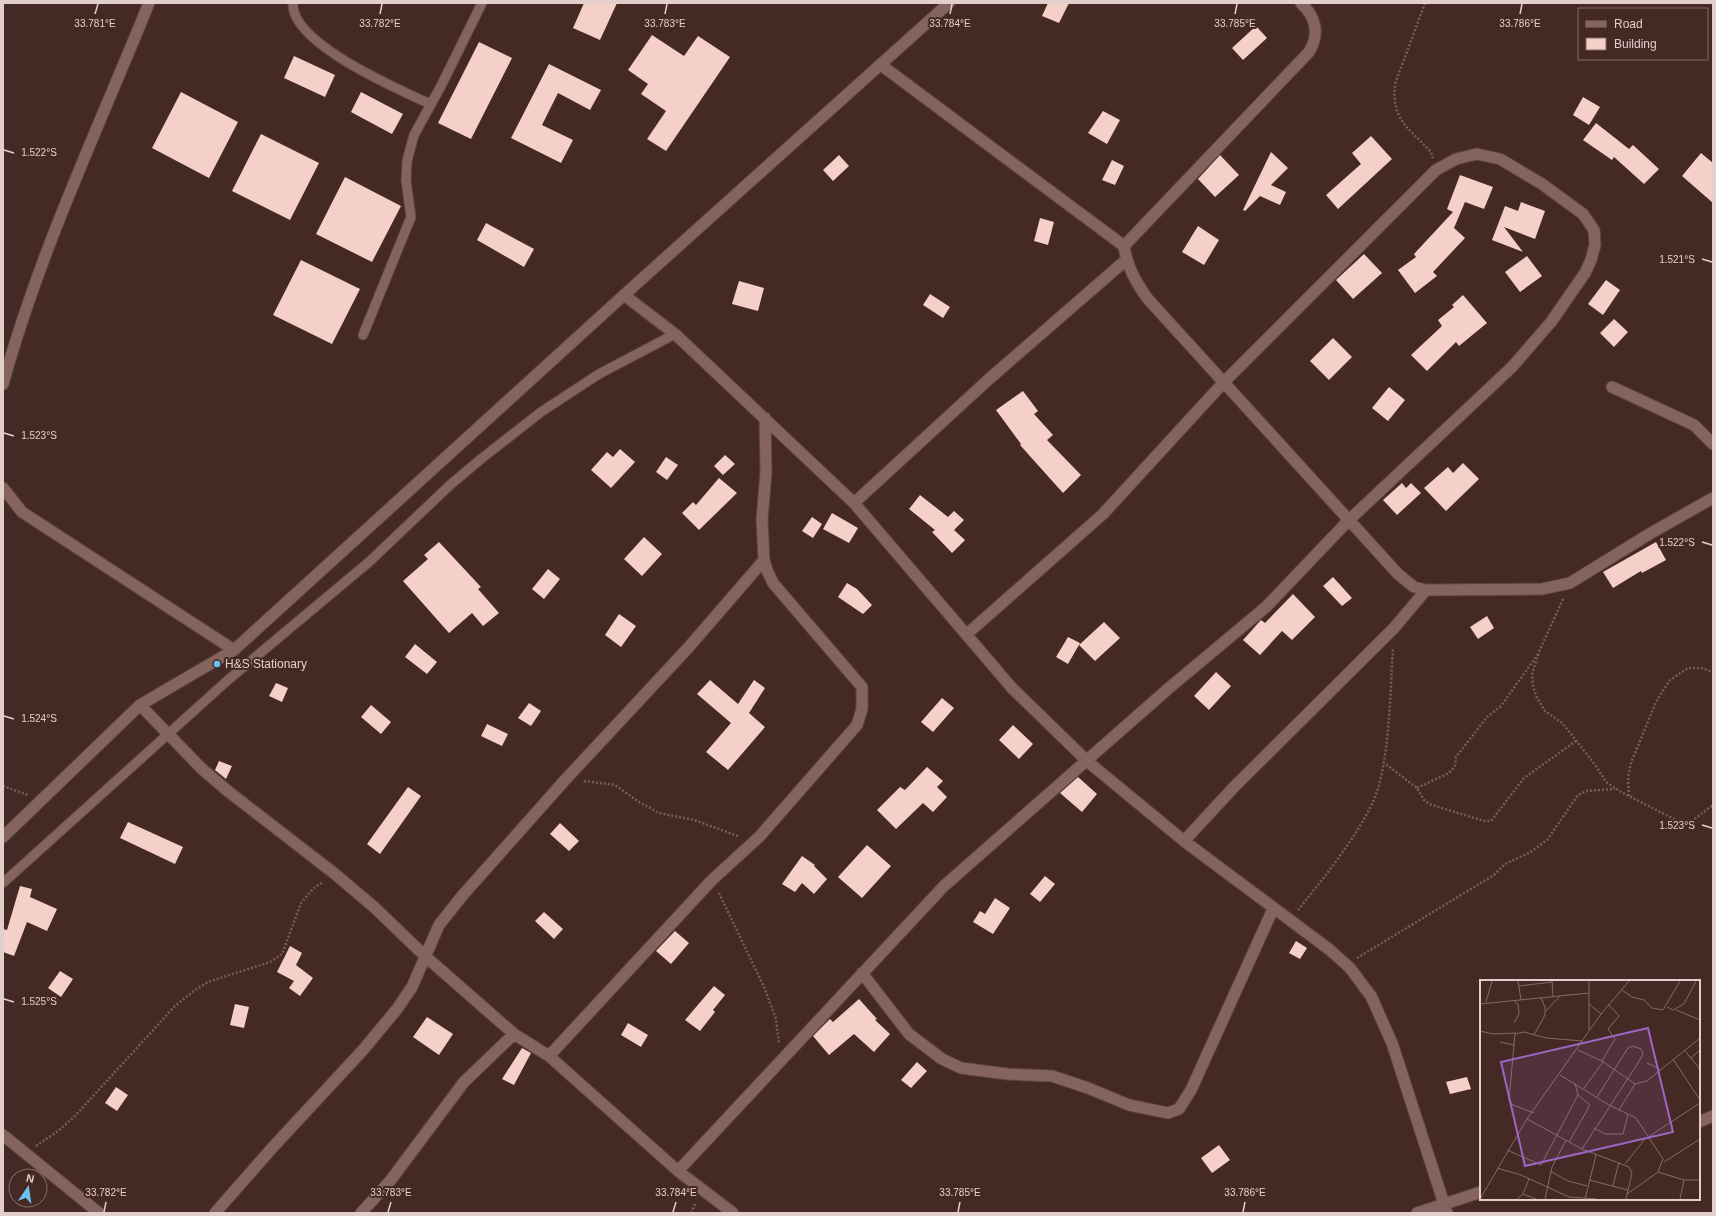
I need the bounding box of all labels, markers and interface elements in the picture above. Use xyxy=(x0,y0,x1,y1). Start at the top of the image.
legend xyxy=(1578,8,1708,60)
text: Road xyxy=(1614,17,1643,31)
text: 33.781°E xyxy=(74,18,116,29)
text: 33.782°E xyxy=(359,18,401,29)
text: 33.783°E xyxy=(644,18,686,29)
text: 33.784°E xyxy=(929,18,971,29)
text: 33.785°E xyxy=(1214,18,1256,29)
text: 33.786°E xyxy=(1499,18,1541,29)
text: Building xyxy=(1614,37,1657,51)
text: 1.522°S xyxy=(21,147,57,158)
text: 1.521°S xyxy=(1659,254,1695,265)
text: 1.523°S xyxy=(21,430,57,441)
text: 1.522°S xyxy=(1659,537,1695,548)
place label: H&S Stationary xyxy=(225,657,307,671)
marker: H&S Stationary xyxy=(212,659,222,669)
text: 1.524°S xyxy=(21,713,57,724)
text: 1.523°S xyxy=(1659,820,1695,831)
inset map xyxy=(1480,980,1700,1200)
text: 1.525°S xyxy=(21,996,57,1007)
north arrow xyxy=(8,1168,48,1208)
text: N xyxy=(25,1172,36,1185)
text: 33.782°E xyxy=(85,1187,127,1198)
text: 33.783°E xyxy=(370,1187,412,1198)
text: 33.784°E xyxy=(655,1187,697,1198)
text: 33.785°E xyxy=(939,1187,981,1198)
text: 33.786°E xyxy=(1224,1187,1266,1198)

